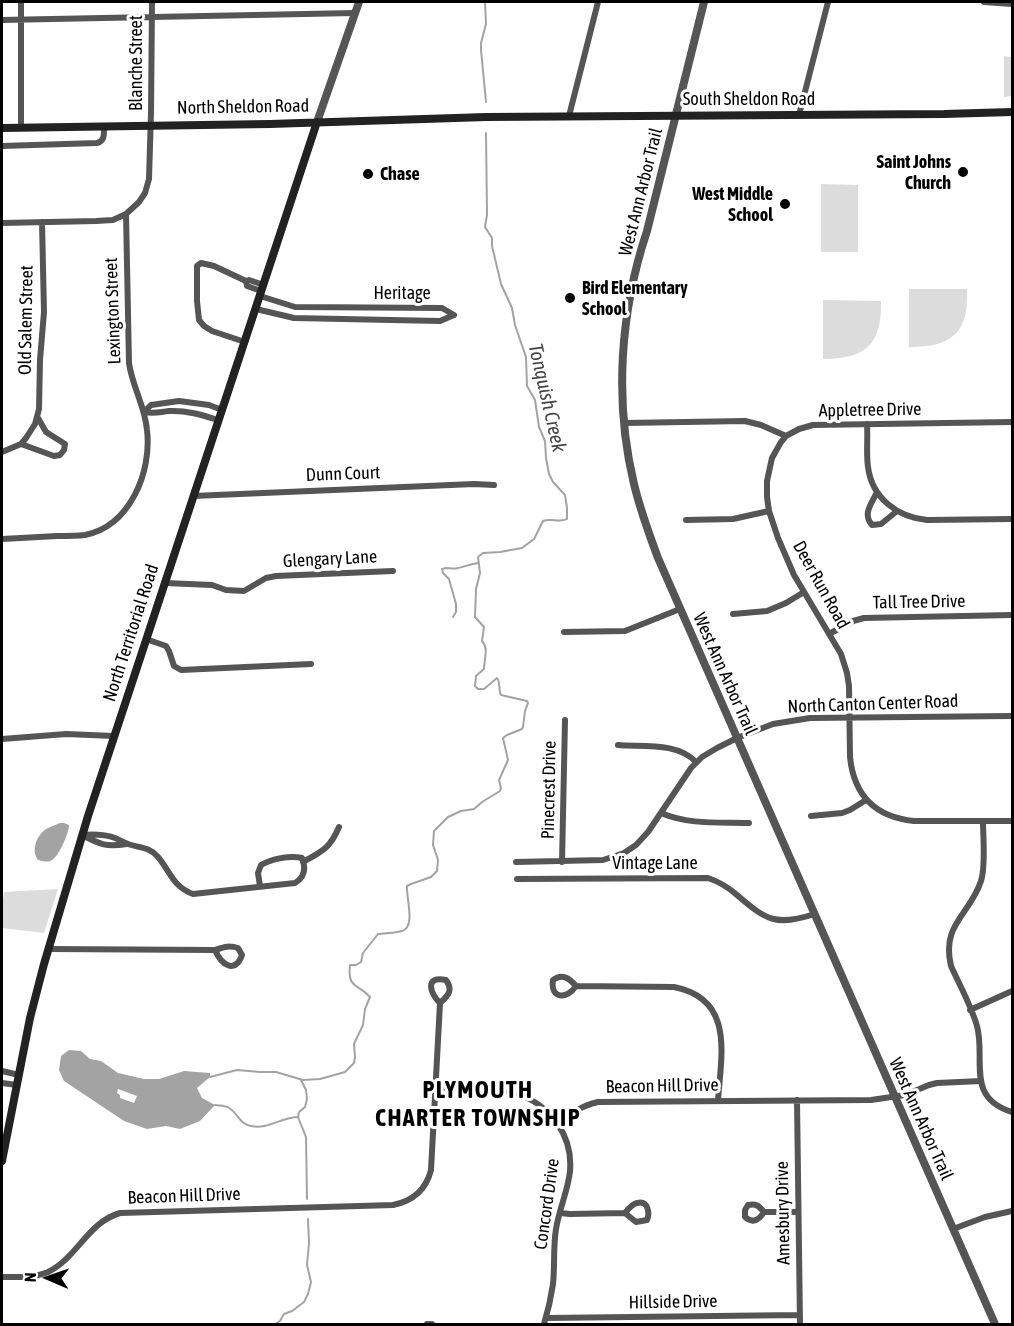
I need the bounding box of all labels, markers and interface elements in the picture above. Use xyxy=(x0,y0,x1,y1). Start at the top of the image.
street label: Blanche Street xyxy=(125,15,147,111)
street label: South Sheldon Road xyxy=(683,88,815,110)
street label: North Sheldon Road xyxy=(177,95,309,119)
street label: West Ann Arbor Trail xyxy=(615,126,667,258)
place label: Saint Johns Church xyxy=(877,151,951,194)
place label: Chase xyxy=(380,163,420,185)
marker: Saint Johns Church xyxy=(956,165,970,179)
marker: Chase xyxy=(361,167,375,181)
place label: West Middle School xyxy=(692,183,773,226)
marker: West Middle School xyxy=(778,197,792,211)
street label: Lexington Street xyxy=(100,257,126,365)
street label: Old Salem Street xyxy=(14,265,38,375)
place label: Bird Elementary School xyxy=(582,277,688,320)
street label: Heritage xyxy=(373,282,431,304)
marker: Bird Elementary School xyxy=(563,291,577,305)
water label: Tonquish Creek xyxy=(523,341,571,455)
street label: Appletree Drive xyxy=(818,398,922,422)
street label: Dunn Court xyxy=(306,462,380,486)
street label: Deer Run Road xyxy=(788,537,854,633)
street label: Glengary Lane xyxy=(282,546,378,572)
street label: North Territorial Road xyxy=(99,562,163,704)
street label: Tall Tree Drive xyxy=(872,590,966,614)
street label: West Ann Arbor Trail xyxy=(688,610,762,738)
street label: North Canton Center Road xyxy=(787,690,959,718)
street label: Pinecrest Drive xyxy=(537,741,561,839)
street label: Vintage Lane xyxy=(612,852,698,874)
street label: West Ann Arbor Trail xyxy=(884,1055,958,1183)
street label: Beacon Hill Drive xyxy=(605,1074,719,1098)
district label: PLYMOUTH CHARTER TOWNSHIP xyxy=(375,1076,581,1132)
street label: Concord Drive xyxy=(530,1157,564,1251)
street label: Amesbury Drive xyxy=(771,1161,795,1265)
street label: Beacon Hill Drive xyxy=(127,1183,241,1209)
north arrow xyxy=(18,1248,78,1308)
text: N xyxy=(21,1272,39,1282)
street label: Hillside Drive xyxy=(628,1290,718,1314)

